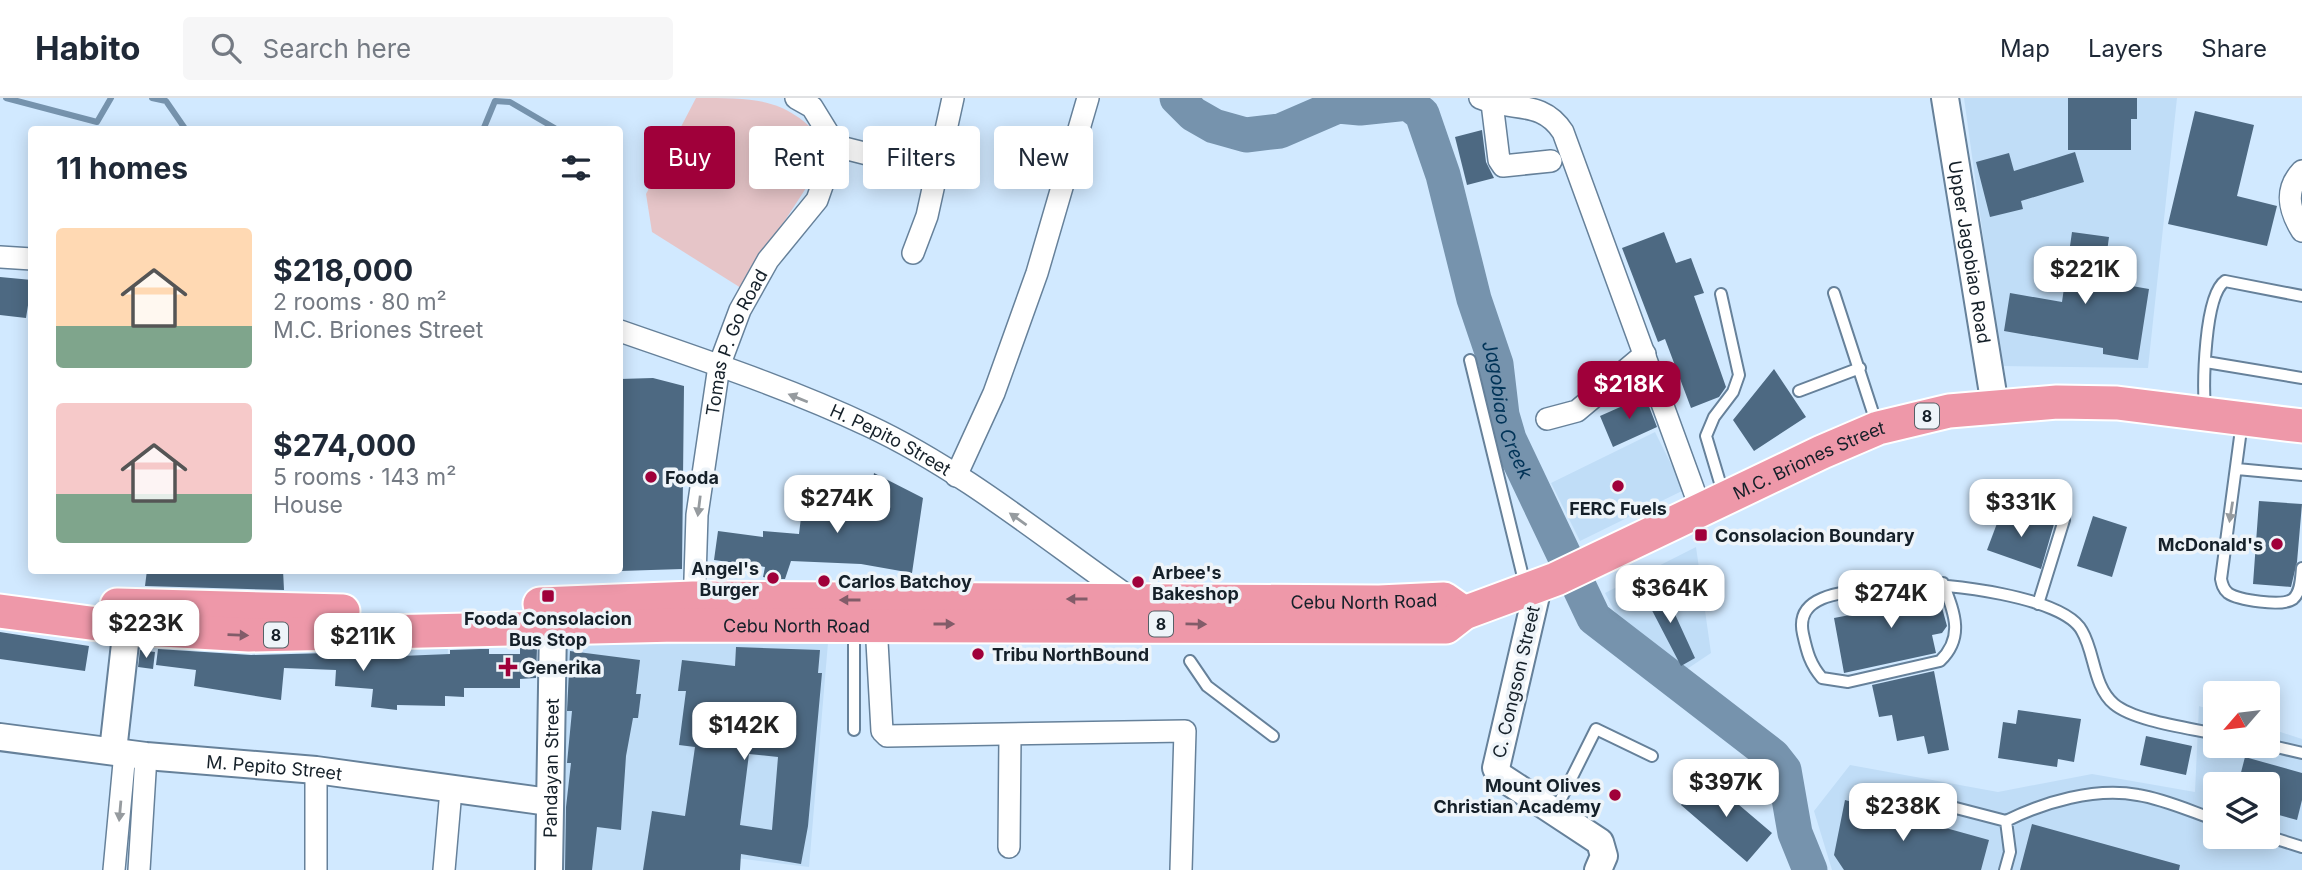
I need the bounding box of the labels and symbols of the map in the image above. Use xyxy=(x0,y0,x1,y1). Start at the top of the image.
street label: Upper Jagobiao Road xyxy=(1945,159,1995,345)
pin: $221K xyxy=(2036,246,2134,306)
street label: Tomas P. Go Road xyxy=(701,265,771,417)
water label: Jagobiao Creek xyxy=(1477,337,1538,483)
pin: $218K xyxy=(1580,362,1678,421)
one-way arrow xyxy=(787,392,808,403)
street label: H. Pepito Street xyxy=(827,399,955,479)
road number: 8 xyxy=(1915,404,1939,428)
street label: M.C. Briones Street xyxy=(1730,416,1887,503)
place label: Fooda xyxy=(665,467,719,488)
marker: Fooda xyxy=(643,469,659,485)
pin: $274K xyxy=(788,476,886,535)
marker: FERC Fuels xyxy=(1610,478,1626,494)
pin: $331K xyxy=(1972,480,2070,539)
one-way arrow xyxy=(693,495,704,517)
place label: FERC Fuels xyxy=(1569,498,1667,519)
one-way arrow xyxy=(2225,501,2236,523)
one-way arrow xyxy=(1009,512,1027,526)
place label: Consolacion Boundary xyxy=(1715,525,1915,546)
marker: Consolacion Boundary xyxy=(1693,527,1709,543)
place label: McDonald's xyxy=(2158,534,2263,555)
marker: McDonald's xyxy=(2269,536,2285,552)
place label: Angel's Burger xyxy=(691,558,759,600)
place label: Arbee's Bakeshop xyxy=(1152,562,1239,604)
pin: $364K xyxy=(1621,566,1719,625)
marker: Angel's Burger xyxy=(765,570,781,586)
pin: $274K xyxy=(1842,570,1940,630)
place label: Carlos Batchoy xyxy=(838,571,972,592)
marker: Carlos Batchoy xyxy=(816,573,832,589)
marker: Arbee's Bakeshop xyxy=(1130,574,1146,590)
marker: Fooda Consolacion Bus Stop xyxy=(540,588,556,604)
street label: Cebu North Road xyxy=(1290,589,1438,613)
one-way arrow xyxy=(1066,593,1088,605)
one-way arrow xyxy=(838,594,860,606)
pin: $223K xyxy=(97,601,195,660)
street label: C. Congson Street xyxy=(1488,604,1544,760)
place label: Fooda Consolacion Bus Stop xyxy=(464,608,632,650)
road number: 8 xyxy=(1149,611,1173,636)
pin: $211K xyxy=(314,614,412,673)
street label: Cebu North Road xyxy=(723,615,870,636)
one-way arrow xyxy=(934,618,956,630)
one-way arrow xyxy=(1186,618,1208,630)
road number: 8 xyxy=(264,622,288,648)
one-way arrow xyxy=(227,629,249,641)
place label: Tribu NorthBound xyxy=(992,644,1149,665)
marker: Tribu NorthBound xyxy=(970,646,986,662)
place label: Generika xyxy=(522,657,601,678)
marker: Generika xyxy=(500,659,516,675)
north arrow xyxy=(2203,681,2280,758)
street label: Pandayan Street xyxy=(539,698,562,838)
pin: $142K xyxy=(695,702,793,762)
street label: M. Pepito Street xyxy=(206,751,344,784)
pin: $397K xyxy=(1677,760,1775,819)
place label: Mount Olives Christian Academy xyxy=(1433,775,1601,817)
pin: $238K xyxy=(1854,784,1952,843)
marker: Mount Olives Christian Academy xyxy=(1607,787,1623,803)
one-way arrow xyxy=(114,800,125,822)

